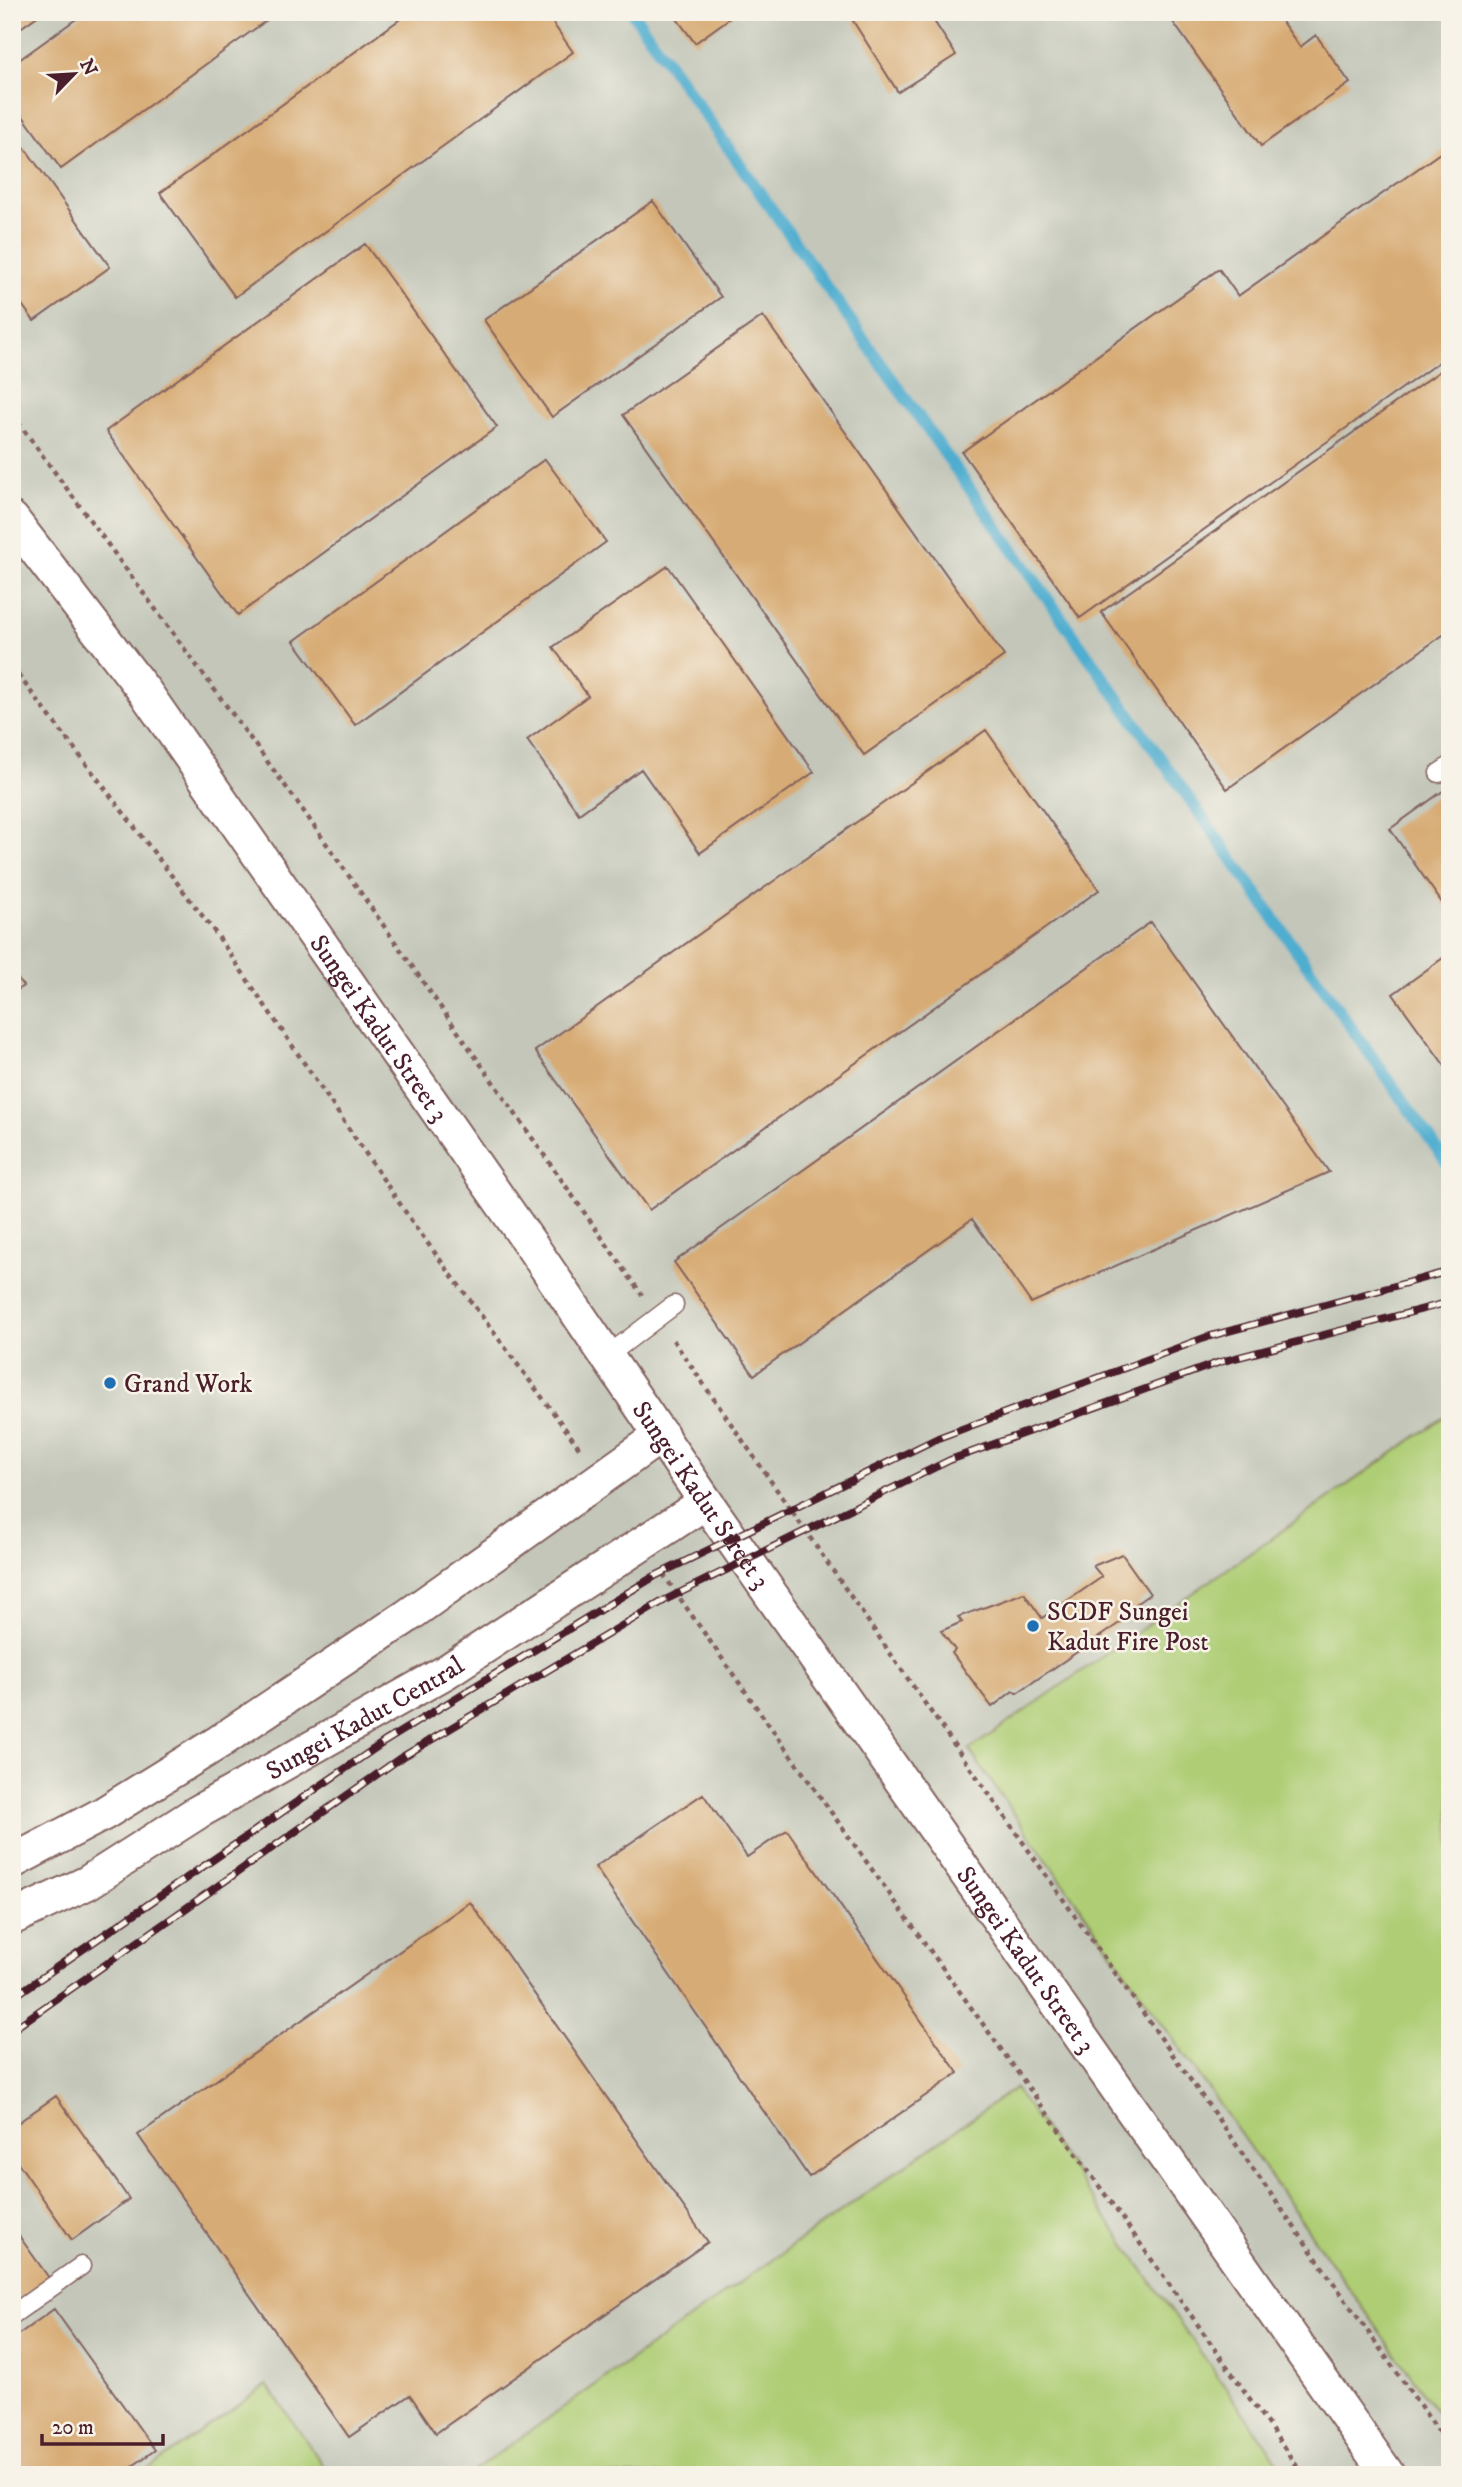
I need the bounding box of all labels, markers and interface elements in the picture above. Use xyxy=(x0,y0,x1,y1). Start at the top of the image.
north arrow xyxy=(38,38,108,108)
text: N xyxy=(74,56,102,80)
street label: Sungei Kadut Street 3 xyxy=(302,929,455,1129)
place label: Grand Work xyxy=(124,1368,253,1401)
marker: Grand Work xyxy=(102,1375,118,1391)
street label: Sungei Kadut Street 3 xyxy=(624,1395,777,1596)
place label: SCDF Sungei Kadut Fire Post xyxy=(1047,1596,1209,1659)
marker: SCDF Sungei Kadut Fire Post xyxy=(1025,1618,1041,1634)
street label: Sungei Kadut Central xyxy=(260,1649,471,1788)
street label: Sungei Kadut Street 3 xyxy=(948,1860,1102,2060)
scale bar xyxy=(42,2403,163,2447)
text: 20 m xyxy=(52,2415,94,2441)

